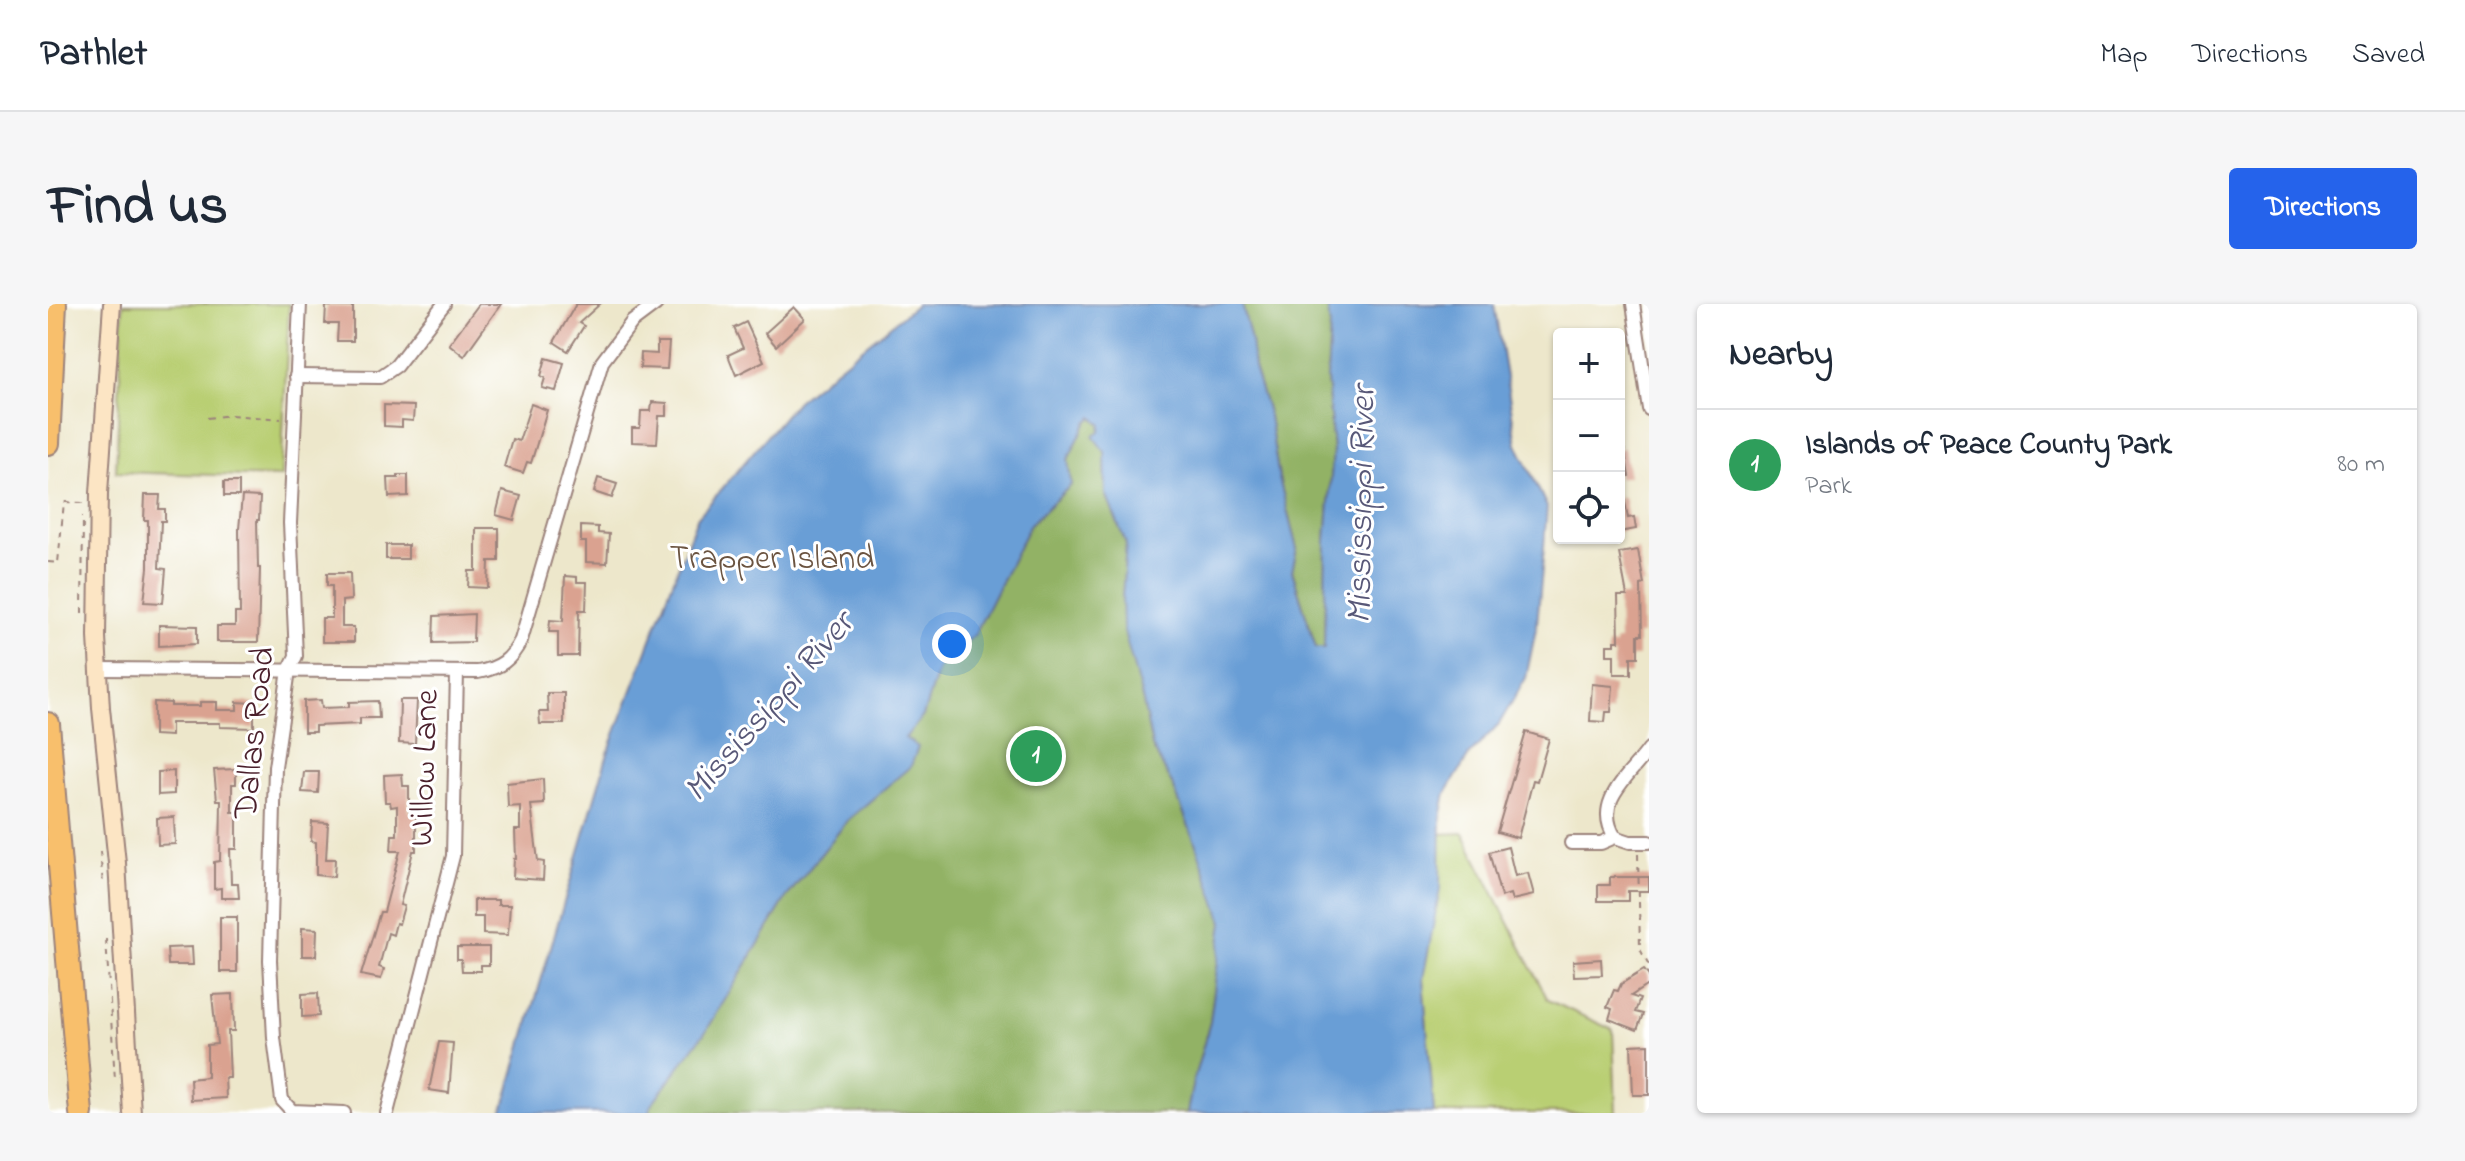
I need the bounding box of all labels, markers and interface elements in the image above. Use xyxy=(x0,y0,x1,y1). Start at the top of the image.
text: Pathlet xyxy=(40,27,147,83)
text: Map xyxy=(2100,35,2148,76)
text: Directions xyxy=(2192,35,2308,76)
text: Saved xyxy=(2352,35,2425,76)
text: Find us xyxy=(48,168,228,249)
button: Directions xyxy=(2229,168,2417,249)
map controls xyxy=(1553,328,1625,544)
button: + xyxy=(1553,328,1625,400)
text: Nearby xyxy=(1729,331,1833,381)
water label: Mississippi River xyxy=(1334,382,1392,624)
button: − xyxy=(1553,400,1625,472)
text: Islands of Peace County Park xyxy=(1805,424,2172,468)
text: 1 xyxy=(1751,446,1759,484)
text: 80 m xyxy=(2337,446,2385,484)
text: Park xyxy=(1805,468,1852,506)
button: locate xyxy=(1553,472,1625,544)
park label: Trapper Island xyxy=(670,535,874,585)
water label: Mississippi River xyxy=(672,598,871,815)
your location xyxy=(932,624,972,664)
street label: Dallas Road xyxy=(222,644,290,823)
street label: Willow Lane xyxy=(398,688,454,847)
pin: 1 xyxy=(1010,726,1062,786)

